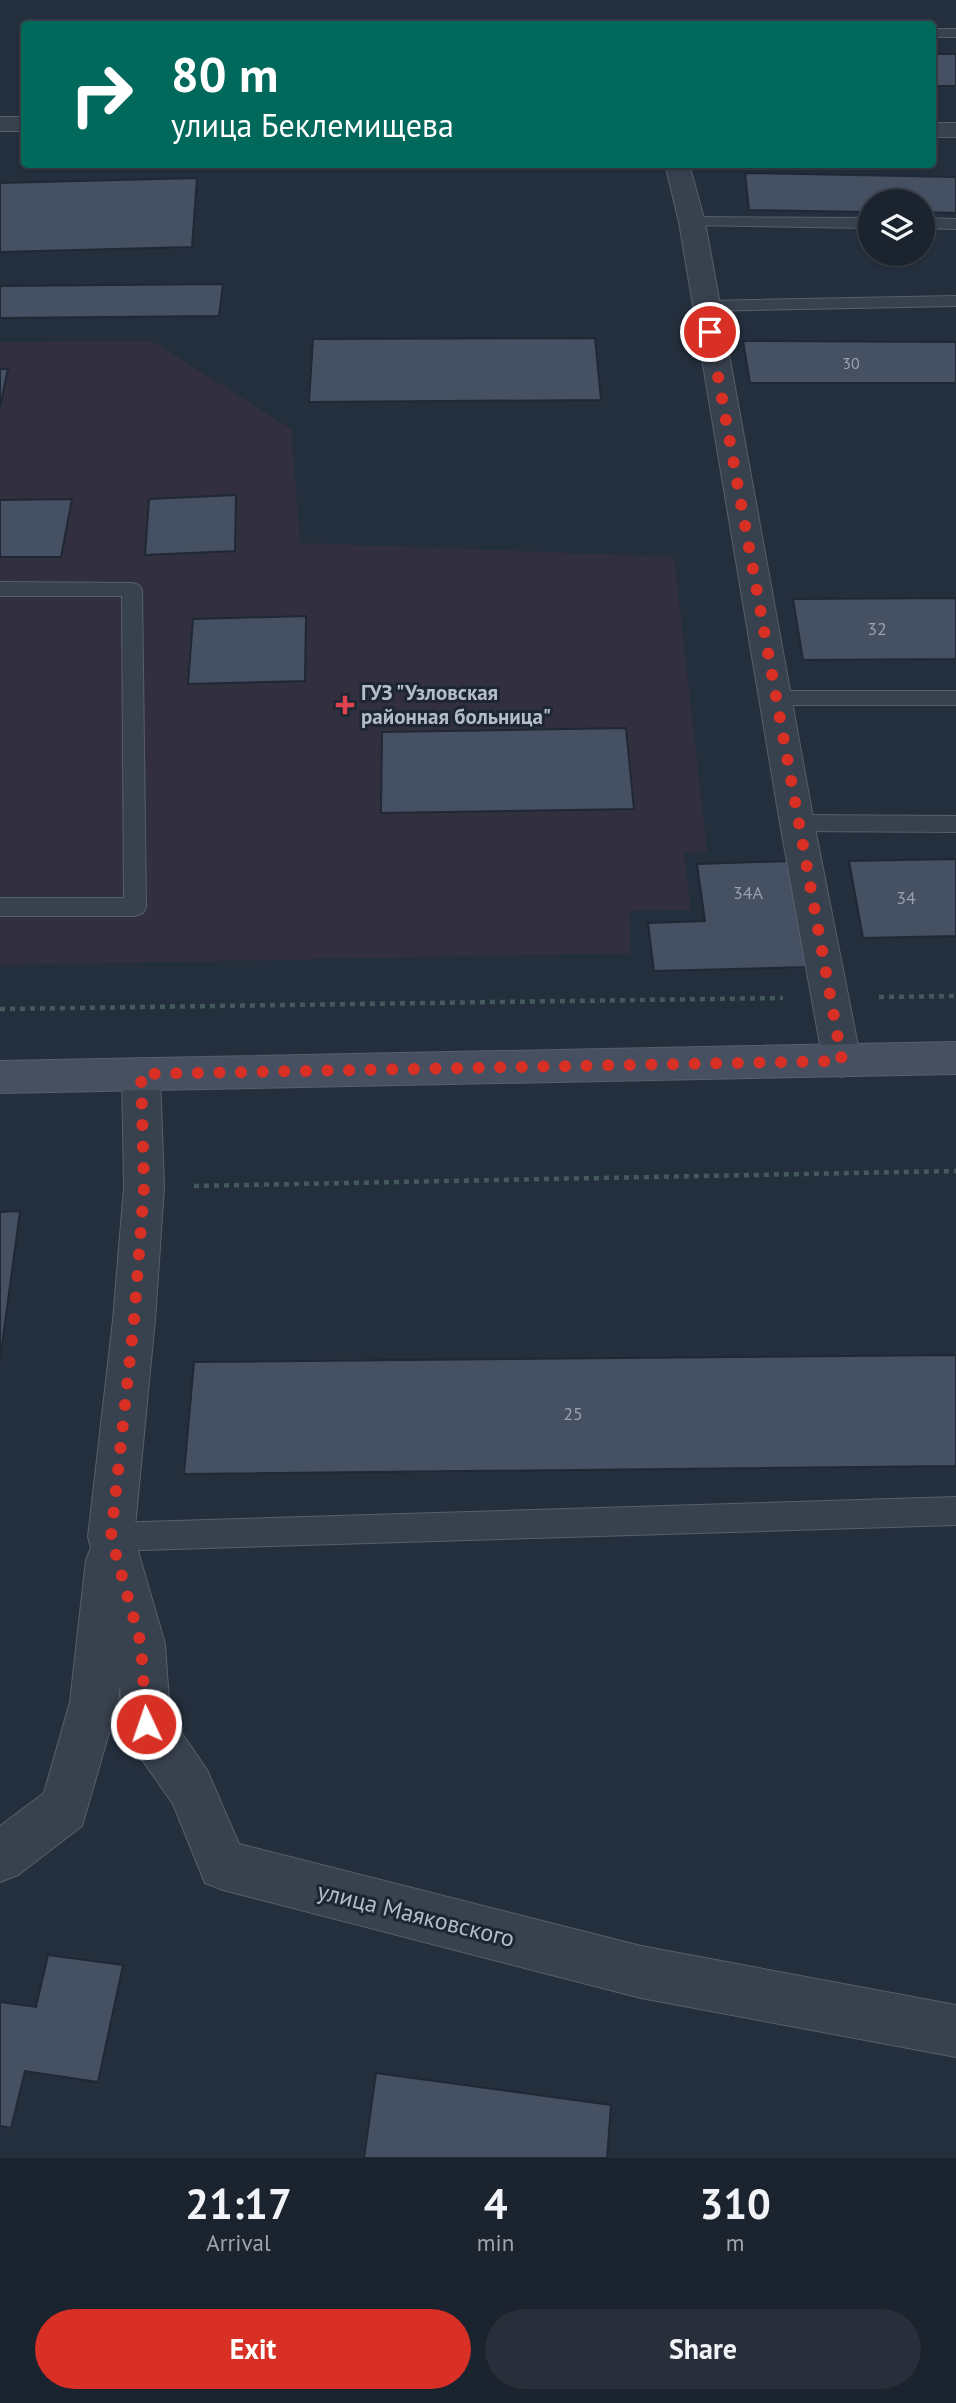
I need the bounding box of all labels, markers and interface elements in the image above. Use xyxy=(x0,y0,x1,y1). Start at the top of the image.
text: 80 m xyxy=(171,42,278,106)
icon: right xyxy=(56,49,147,140)
text: улица Беклемищева xyxy=(171,104,454,146)
map controls xyxy=(858,189,935,266)
button: layers xyxy=(858,189,935,266)
pin xyxy=(680,302,740,362)
icon: arrive xyxy=(691,313,729,351)
house number: 30 xyxy=(842,353,860,373)
house number: 32 xyxy=(867,617,887,640)
place label: ГУЗ "Узловская районная больница" xyxy=(361,679,551,730)
marker: ГУЗ "Узловская районная больница" xyxy=(335,695,355,715)
house number: 34А xyxy=(733,881,764,904)
house number: 34 xyxy=(896,886,916,909)
house number: 25 xyxy=(563,1402,583,1425)
position arrow xyxy=(109,1687,183,1761)
street label: улица Маяковского xyxy=(314,1875,518,1954)
text: 21:17 xyxy=(185,2176,292,2231)
text: 4 xyxy=(484,2176,507,2231)
text: 310 xyxy=(699,2176,771,2231)
text: Arrival xyxy=(206,2228,271,2257)
text: min xyxy=(477,2228,514,2257)
text: m xyxy=(726,2228,744,2257)
button: Exit xyxy=(35,2309,471,2389)
button: Share xyxy=(485,2309,921,2389)

